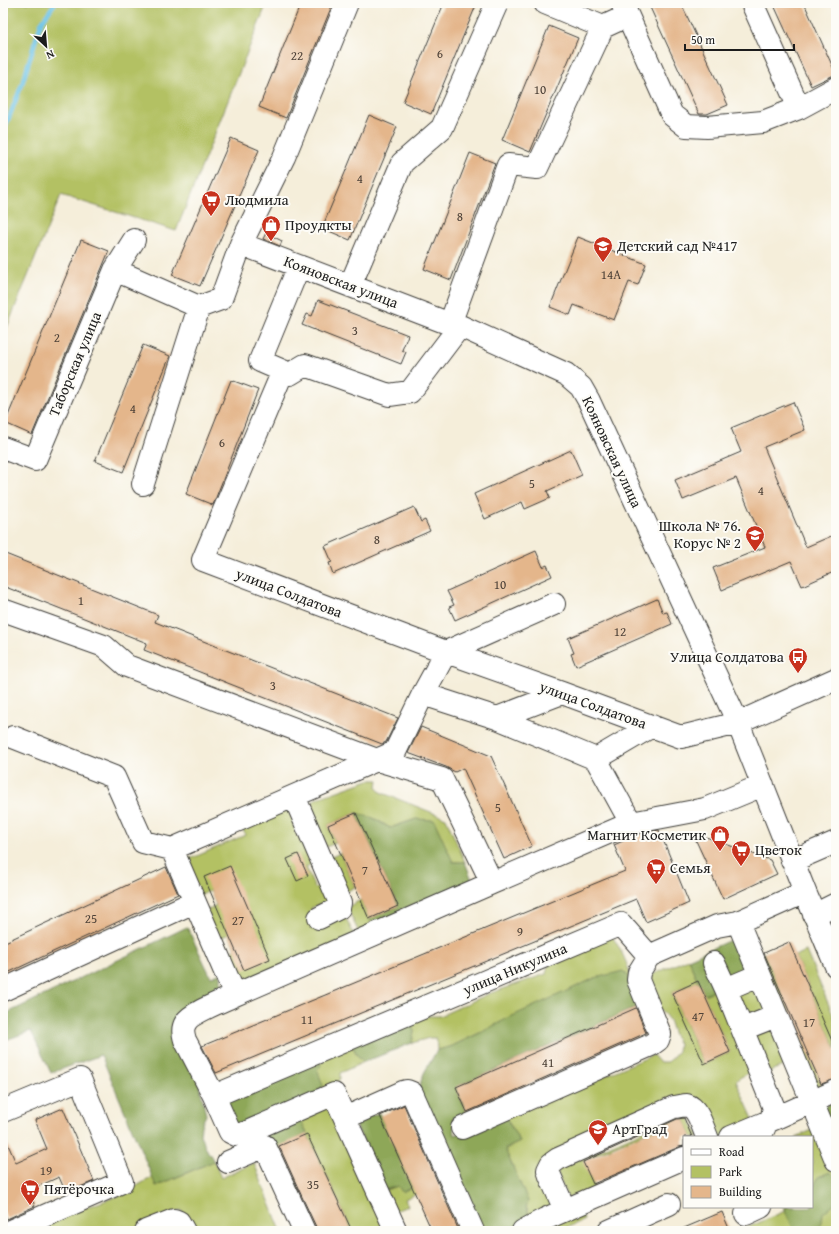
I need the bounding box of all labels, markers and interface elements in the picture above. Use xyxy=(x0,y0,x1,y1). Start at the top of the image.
north arrow xyxy=(26,26,66,66)
scale bar xyxy=(685,26,794,52)
text: 50 m xyxy=(691,31,715,48)
house number: 6 xyxy=(437,44,443,63)
text: N xyxy=(43,46,57,64)
house number: 22 xyxy=(291,46,303,65)
house number: 10 xyxy=(534,80,546,99)
house number: 4 xyxy=(357,169,363,188)
supermarket icon: Людмила xyxy=(200,189,222,217)
place label: Людмила xyxy=(225,189,289,210)
house number: 8 xyxy=(457,207,463,226)
shop icon: Проудкты xyxy=(260,214,282,242)
place label: Проудкты xyxy=(285,214,352,235)
school or university icon: Детский сад №417 xyxy=(592,235,614,263)
place label: Детский сад №417 xyxy=(616,235,738,256)
street label: Кояновская улица xyxy=(281,250,402,313)
house number: 14А xyxy=(601,265,621,284)
street label: Таборская улица xyxy=(43,307,106,419)
house number: 3 xyxy=(352,321,358,340)
house number: 2 xyxy=(54,328,60,347)
street label: Кояновская улица xyxy=(577,392,648,512)
house number: 4 xyxy=(130,399,136,418)
house number: 6 xyxy=(219,433,225,452)
house number: 5 xyxy=(529,474,535,493)
house number: 4 xyxy=(758,481,764,500)
place label: Школа № 76. Корус № 2 xyxy=(659,515,741,553)
school or university icon: Школа № 76. Корус № 2 xyxy=(744,524,766,552)
house number: 8 xyxy=(374,530,380,549)
street label: улица Солдатова xyxy=(232,562,346,623)
house number: 10 xyxy=(494,575,506,594)
house number: 1 xyxy=(78,591,84,610)
house number: 12 xyxy=(614,622,626,641)
place label: Улица Солдатова xyxy=(670,646,785,667)
bus stop icon: Улица Солдатова xyxy=(787,646,809,674)
street label: улица Солдатова xyxy=(536,675,650,734)
house number: 3 xyxy=(270,676,276,695)
house number: 5 xyxy=(495,798,501,817)
place label: Магнит Косметик xyxy=(587,824,706,845)
shop icon: Магнит Косметик xyxy=(709,824,731,852)
supermarket icon: Цветок xyxy=(730,839,752,867)
place label: Цветок xyxy=(755,839,802,860)
supermarket icon: Семья xyxy=(645,857,667,885)
place label: Семья xyxy=(670,857,711,878)
house number: 7 xyxy=(362,861,368,880)
house number: 25 xyxy=(85,909,97,928)
house number: 27 xyxy=(232,911,244,930)
house number: 9 xyxy=(517,922,523,941)
street label: улица Никулина xyxy=(459,937,571,1000)
house number: 47 xyxy=(692,1007,704,1026)
house number: 11 xyxy=(301,1010,313,1029)
house number: 17 xyxy=(803,1013,815,1032)
house number: 41 xyxy=(542,1053,554,1072)
school or university icon: АртГрад xyxy=(587,1118,609,1146)
place label: АртГрад xyxy=(612,1118,667,1139)
legend xyxy=(683,1136,813,1208)
text: Road xyxy=(719,1143,745,1160)
house number: 19 xyxy=(40,1161,52,1180)
text: Park xyxy=(719,1163,743,1180)
house number: 35 xyxy=(307,1175,319,1194)
supermarket icon: Пятёрочка xyxy=(19,1178,41,1206)
place label: Пятёрочка xyxy=(44,1178,115,1199)
text: Building xyxy=(719,1183,762,1200)

